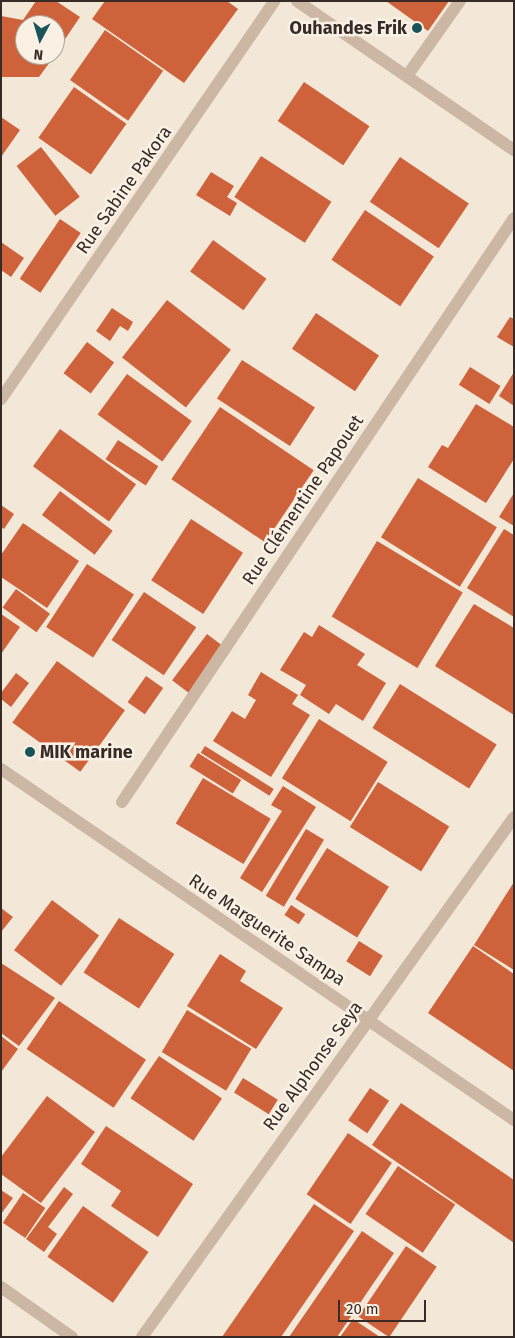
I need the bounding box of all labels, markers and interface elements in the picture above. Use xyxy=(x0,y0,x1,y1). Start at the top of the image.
north arrow xyxy=(15,15,65,65)
place label: Ouhandes Frik xyxy=(290,17,407,39)
marker: Ouhandes Frik xyxy=(411,22,423,34)
text: N xyxy=(33,45,44,63)
street label: Rue Sabine Pakora xyxy=(72,122,176,258)
street label: Rue Clémentine Papouet xyxy=(238,411,368,589)
place label: MIK marine xyxy=(40,741,133,763)
marker: MIK marine xyxy=(24,746,36,758)
street label: Rue Marguerite Sampa xyxy=(185,870,349,990)
street label: Rue Alphonse Seya xyxy=(259,997,367,1135)
scale bar xyxy=(340,1290,428,1322)
text: 20 m xyxy=(346,1300,379,1318)

